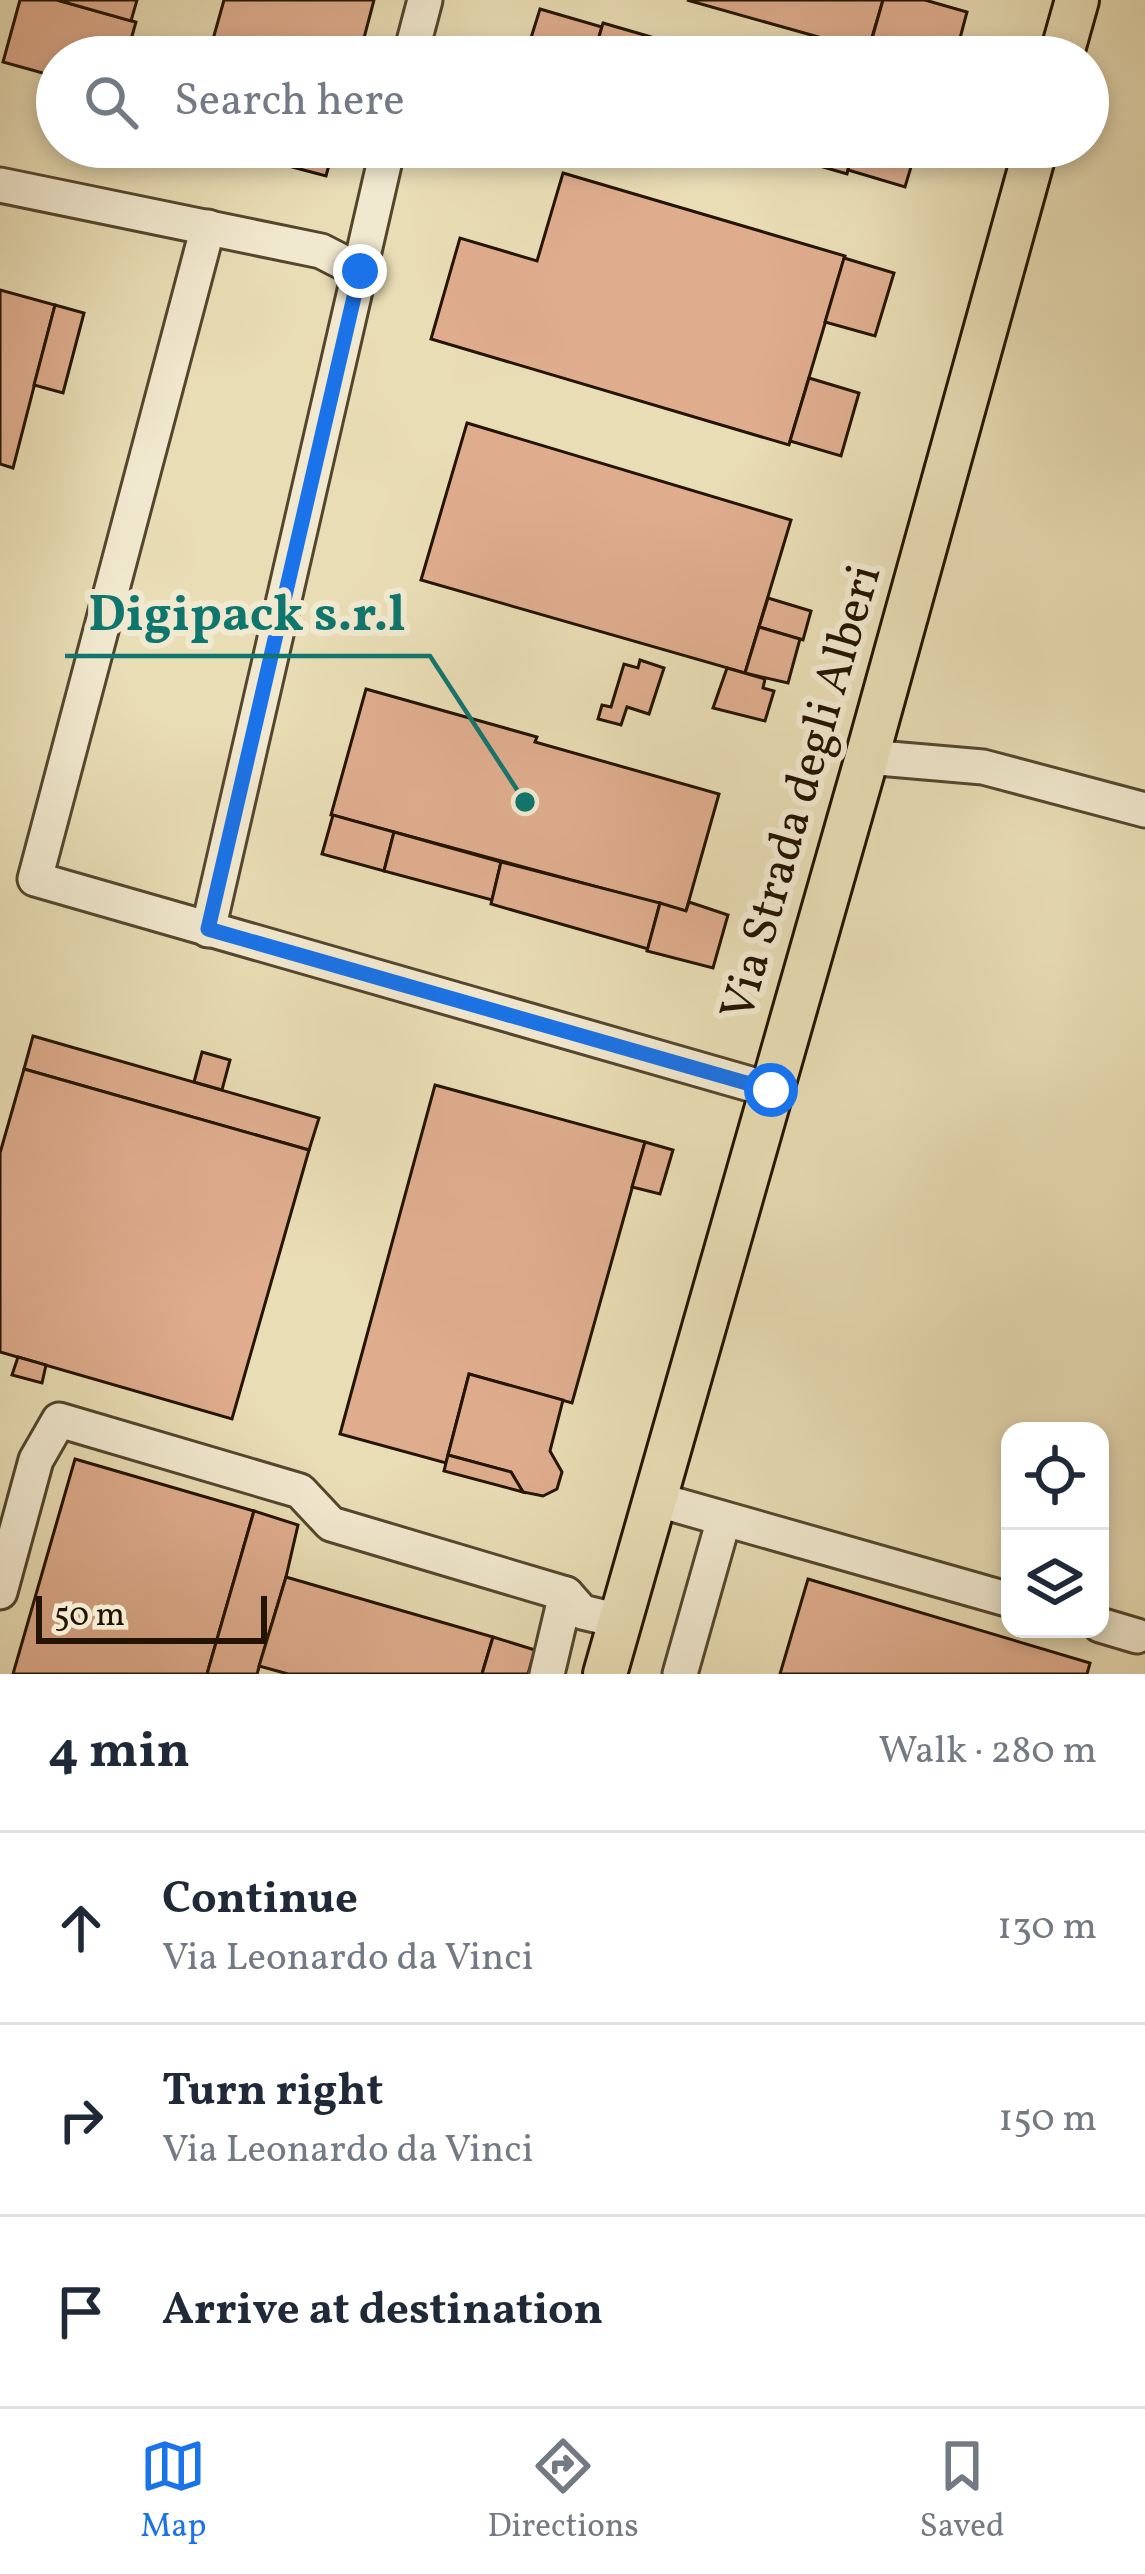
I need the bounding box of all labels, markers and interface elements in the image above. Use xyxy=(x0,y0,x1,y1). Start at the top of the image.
search box xyxy=(36,36,1109,168)
icon: search xyxy=(78,69,144,135)
text: Search here xyxy=(174,71,405,134)
route end xyxy=(333,244,387,298)
street label: Via Strada degli Alberi xyxy=(706,557,900,1029)
callout: Digipack s.r.l xyxy=(65,569,430,656)
text: Digipack s.r.l xyxy=(88,581,406,652)
route start xyxy=(744,1063,798,1117)
map controls xyxy=(1001,1422,1109,1638)
button: locate xyxy=(1001,1422,1109,1530)
button: layers xyxy=(1001,1530,1109,1638)
scale bar xyxy=(36,1590,267,1643)
text: 50 m xyxy=(54,1594,125,1640)
text: 4 min xyxy=(48,1717,190,1788)
text: Walk · 280 m xyxy=(879,1725,1097,1779)
text: Continue xyxy=(162,1869,358,1932)
icon: ahead xyxy=(48,1895,114,1961)
text: 130 m xyxy=(997,1901,1097,1955)
text: Via Leonardo da Vinci xyxy=(162,1932,533,1986)
text: Turn right xyxy=(162,2061,383,2124)
icon: right xyxy=(48,2087,114,2153)
text: 150 m xyxy=(998,2093,1097,2147)
text: Via Leonardo da Vinci xyxy=(162,2124,533,2178)
icon: arrive xyxy=(48,2279,114,2345)
text: Arrive at destination xyxy=(162,2280,603,2343)
tab: Map xyxy=(140,2433,207,2551)
tab: Directions xyxy=(487,2433,639,2551)
tab: Saved xyxy=(920,2433,1005,2551)

